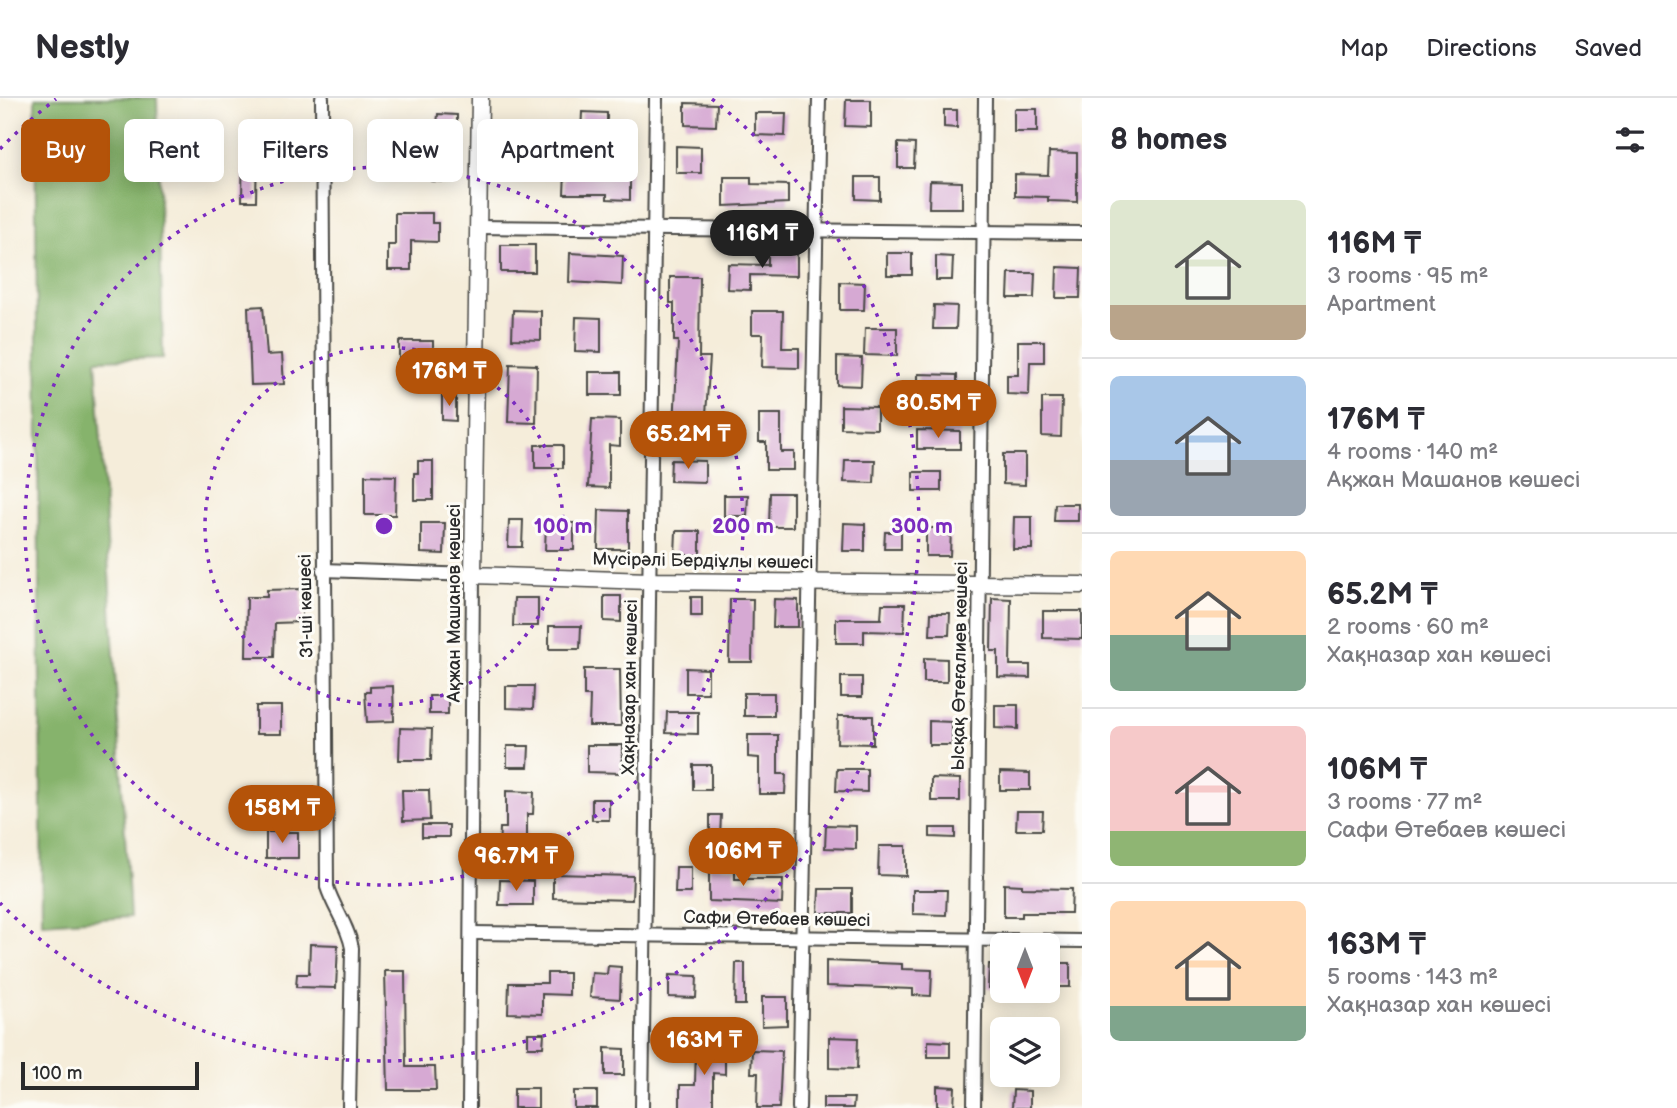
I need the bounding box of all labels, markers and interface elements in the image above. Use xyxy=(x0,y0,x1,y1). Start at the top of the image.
text: Nestly xyxy=(35,28,129,68)
text: Map xyxy=(1340,34,1388,63)
text: Directions xyxy=(1426,34,1537,63)
text: Saved xyxy=(1575,34,1642,63)
chip: Buy xyxy=(21,119,110,182)
chip: Rent xyxy=(124,119,224,182)
chip: Filters xyxy=(238,119,353,182)
chip: New xyxy=(367,119,463,182)
chip: Apartment xyxy=(477,119,638,182)
icon: filters xyxy=(1611,121,1649,159)
text: 8 homes xyxy=(1110,122,1227,158)
pin: 116M ₸ xyxy=(705,211,819,270)
text: 116M ₸ xyxy=(726,219,798,247)
text: 116M ₸ xyxy=(1327,226,1421,262)
icon: home xyxy=(1166,228,1250,312)
text: 3 rooms · 95 m² xyxy=(1327,262,1488,290)
text: Apartment xyxy=(1327,290,1436,318)
pin: 176M ₸ xyxy=(392,348,506,408)
text: 176M ₸ xyxy=(412,357,486,385)
pin: 80.5M ₸ xyxy=(873,380,1003,440)
text: 80.5M ₸ xyxy=(895,389,981,417)
text: 176M ₸ xyxy=(1327,402,1424,438)
icon: home xyxy=(1166,404,1250,488)
pin: 65.2M ₸ xyxy=(623,412,753,471)
text: 65.2M ₸ xyxy=(646,420,730,448)
text: 4 rooms · 140 m² xyxy=(1327,438,1498,466)
text: Ақжан Машанов көшесі xyxy=(1327,466,1580,494)
street label: Ақжан Машанов көшесі xyxy=(444,504,465,703)
centre of rings xyxy=(372,514,396,538)
text: 100 m xyxy=(534,514,592,539)
text: 200 m xyxy=(712,514,774,539)
text: 300 m xyxy=(891,514,953,539)
street label: Мүсірәлі Бердіұлы көшесі xyxy=(592,549,814,573)
street label: 31-ші көшесі xyxy=(295,554,317,658)
street label: Ысқақ Өтеғалиев көшесі xyxy=(948,561,972,771)
text: 65.2M ₸ xyxy=(1327,577,1437,613)
icon: home xyxy=(1166,579,1250,663)
street label: Хақназар хан көшесі xyxy=(618,599,642,775)
text: 2 rooms · 60 m² xyxy=(1327,613,1489,641)
text: Хақназар хан көшесі xyxy=(1327,641,1552,669)
text: 106M ₸ xyxy=(1327,752,1427,788)
icon: home xyxy=(1166,754,1250,838)
pin: 158M ₸ xyxy=(225,786,339,845)
text: 3 rooms · 77 m² xyxy=(1327,788,1483,816)
text: 158M ₸ xyxy=(244,794,320,822)
text: Сафи Өтебаев көшесі xyxy=(1327,816,1566,844)
pin: 106M ₸ xyxy=(686,828,800,888)
pin: 96.7M ₸ xyxy=(451,834,581,893)
text: 106M ₸ xyxy=(705,837,781,865)
text: 96.7M ₸ xyxy=(474,842,558,870)
street label: Сафи Өтебаев көшесі xyxy=(683,907,871,931)
text: 163M ₸ xyxy=(1327,927,1426,963)
icon: home xyxy=(1166,929,1250,1013)
north arrow xyxy=(990,933,1060,1003)
map controls xyxy=(990,933,1060,1087)
text: 5 rooms · 143 m² xyxy=(1327,963,1498,991)
text: Хақназар хан көшесі xyxy=(1327,991,1552,1019)
button: layers xyxy=(990,1017,1060,1087)
pin: 163M ₸ xyxy=(647,1018,761,1077)
text: 163M ₸ xyxy=(666,1026,742,1054)
scale bar xyxy=(21,1059,200,1091)
text: 100 m xyxy=(32,1062,83,1085)

